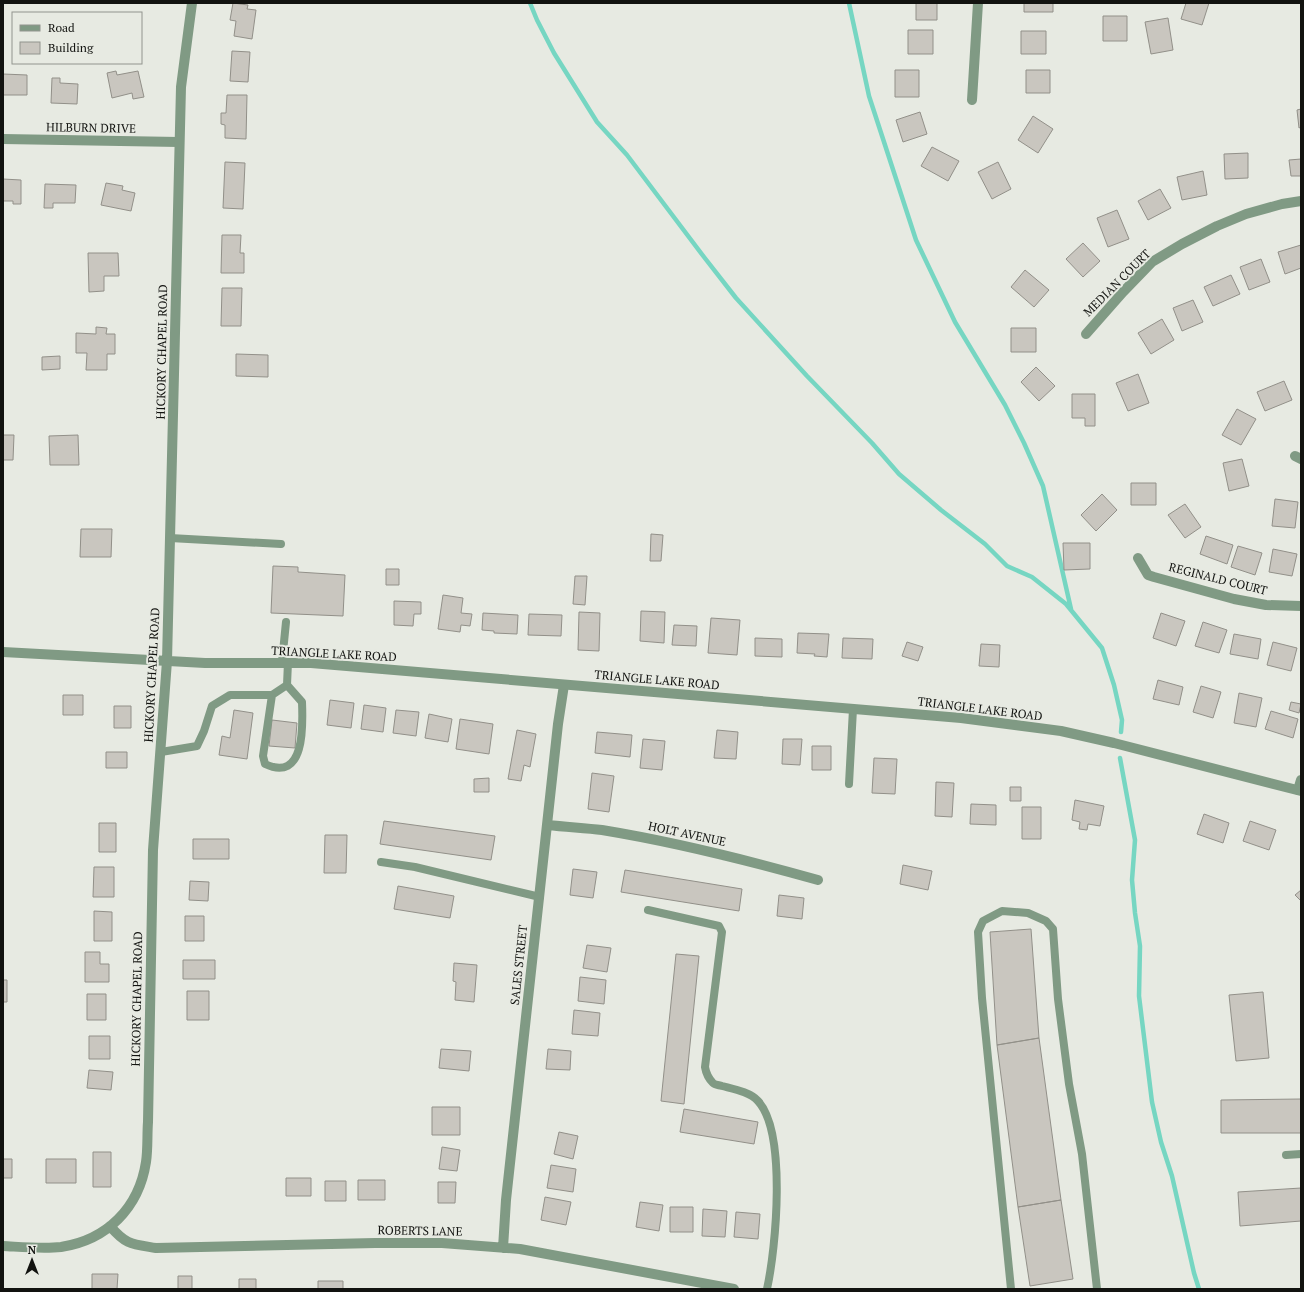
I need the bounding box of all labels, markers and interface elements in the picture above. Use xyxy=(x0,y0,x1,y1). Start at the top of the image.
legend xyxy=(12,12,142,64)
text: Road xyxy=(48,20,75,35)
text: Building xyxy=(48,40,94,55)
street label: HILBURN DRIVE xyxy=(46,119,136,136)
street label: MEDIAN COURT xyxy=(1080,246,1154,319)
street label: HICKORY CHAPEL ROAD xyxy=(153,284,170,420)
street label: REGINALD COURT xyxy=(1167,559,1269,598)
street label: HICKORY CHAPEL ROAD xyxy=(140,607,163,743)
street label: TRIANGLE LAKE ROAD xyxy=(271,643,397,664)
street label: TRIANGLE LAKE ROAD xyxy=(594,667,720,692)
street label: TRIANGLE LAKE ROAD xyxy=(917,693,1043,724)
street label: HOLT AVENUE xyxy=(647,818,727,849)
street label: SALES STREET xyxy=(507,924,530,1006)
street label: HICKORY CHAPEL ROAD xyxy=(128,931,145,1067)
street label: ROBERTS LANE xyxy=(377,1222,463,1239)
north arrow xyxy=(12,1240,52,1280)
text: N xyxy=(28,1243,37,1257)

